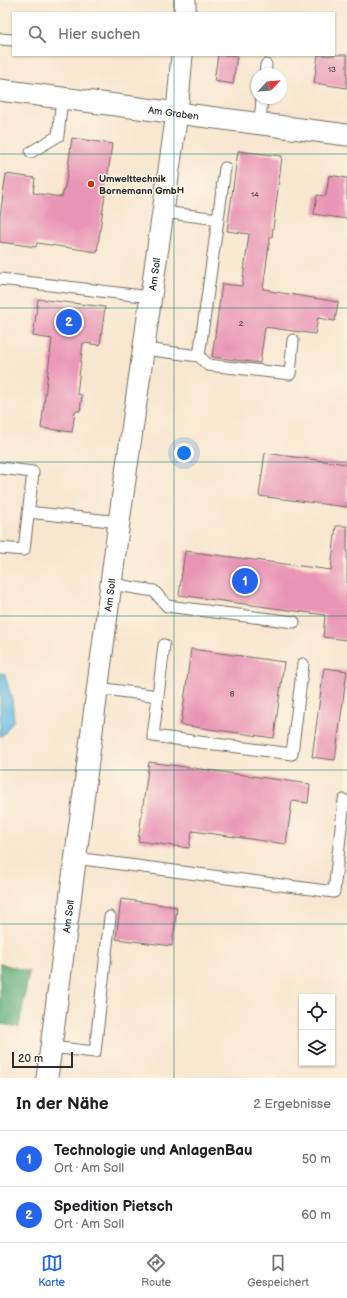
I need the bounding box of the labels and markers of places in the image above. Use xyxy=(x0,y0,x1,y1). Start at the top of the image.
place label: Umwelttechnik Bornemann GmbH xyxy=(99,173,184,197)
marker: Umwelttechnik Bornemann GmbH xyxy=(86,179,96,189)
pin: 2 xyxy=(56,307,82,337)
pin: 1 xyxy=(232,566,258,596)

